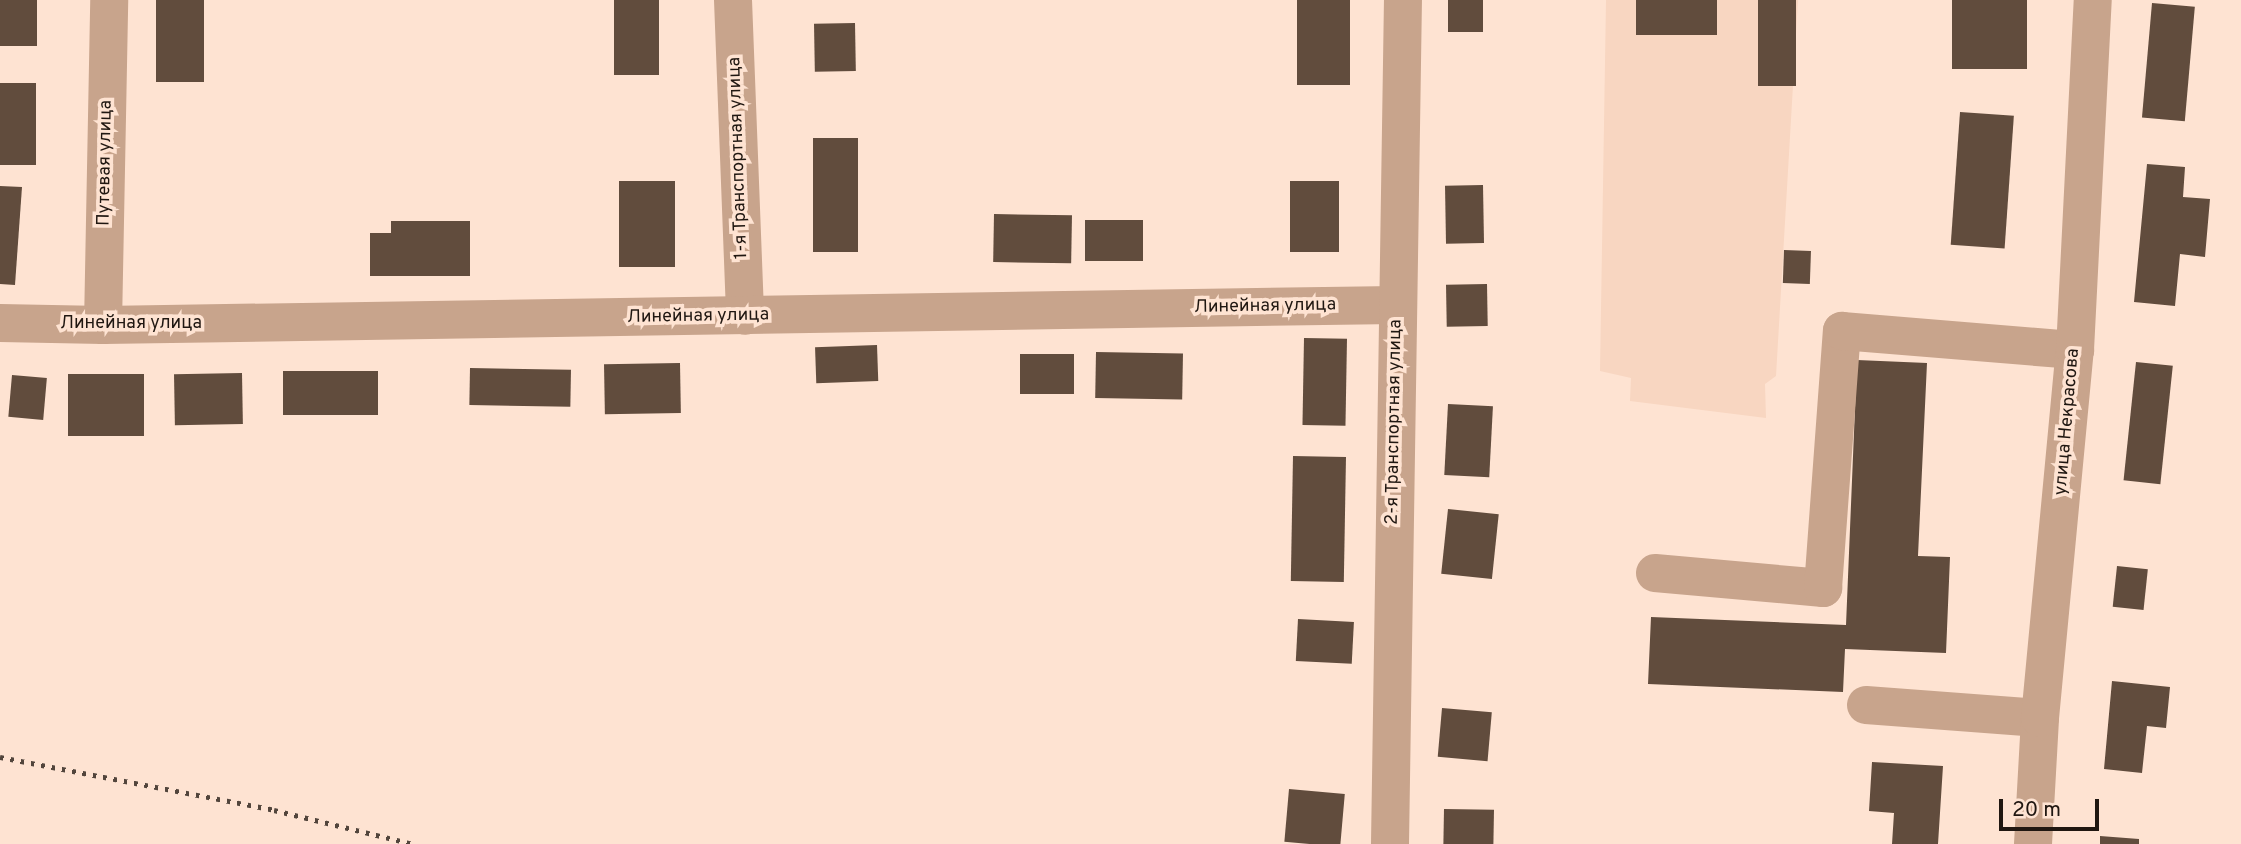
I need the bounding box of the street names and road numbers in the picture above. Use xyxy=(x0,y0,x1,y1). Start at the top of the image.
street label: 1-я Транспортная улица xyxy=(725,56,753,260)
street label: Путевая улица xyxy=(94,100,118,226)
street label: Линейная улица xyxy=(1194,295,1336,319)
street label: Линейная улица xyxy=(627,305,769,329)
street label: Линейная улица xyxy=(60,313,202,335)
street label: 2-я Транспортная улица xyxy=(1382,319,1408,525)
street label: улица Некрасова xyxy=(2051,348,2085,496)

